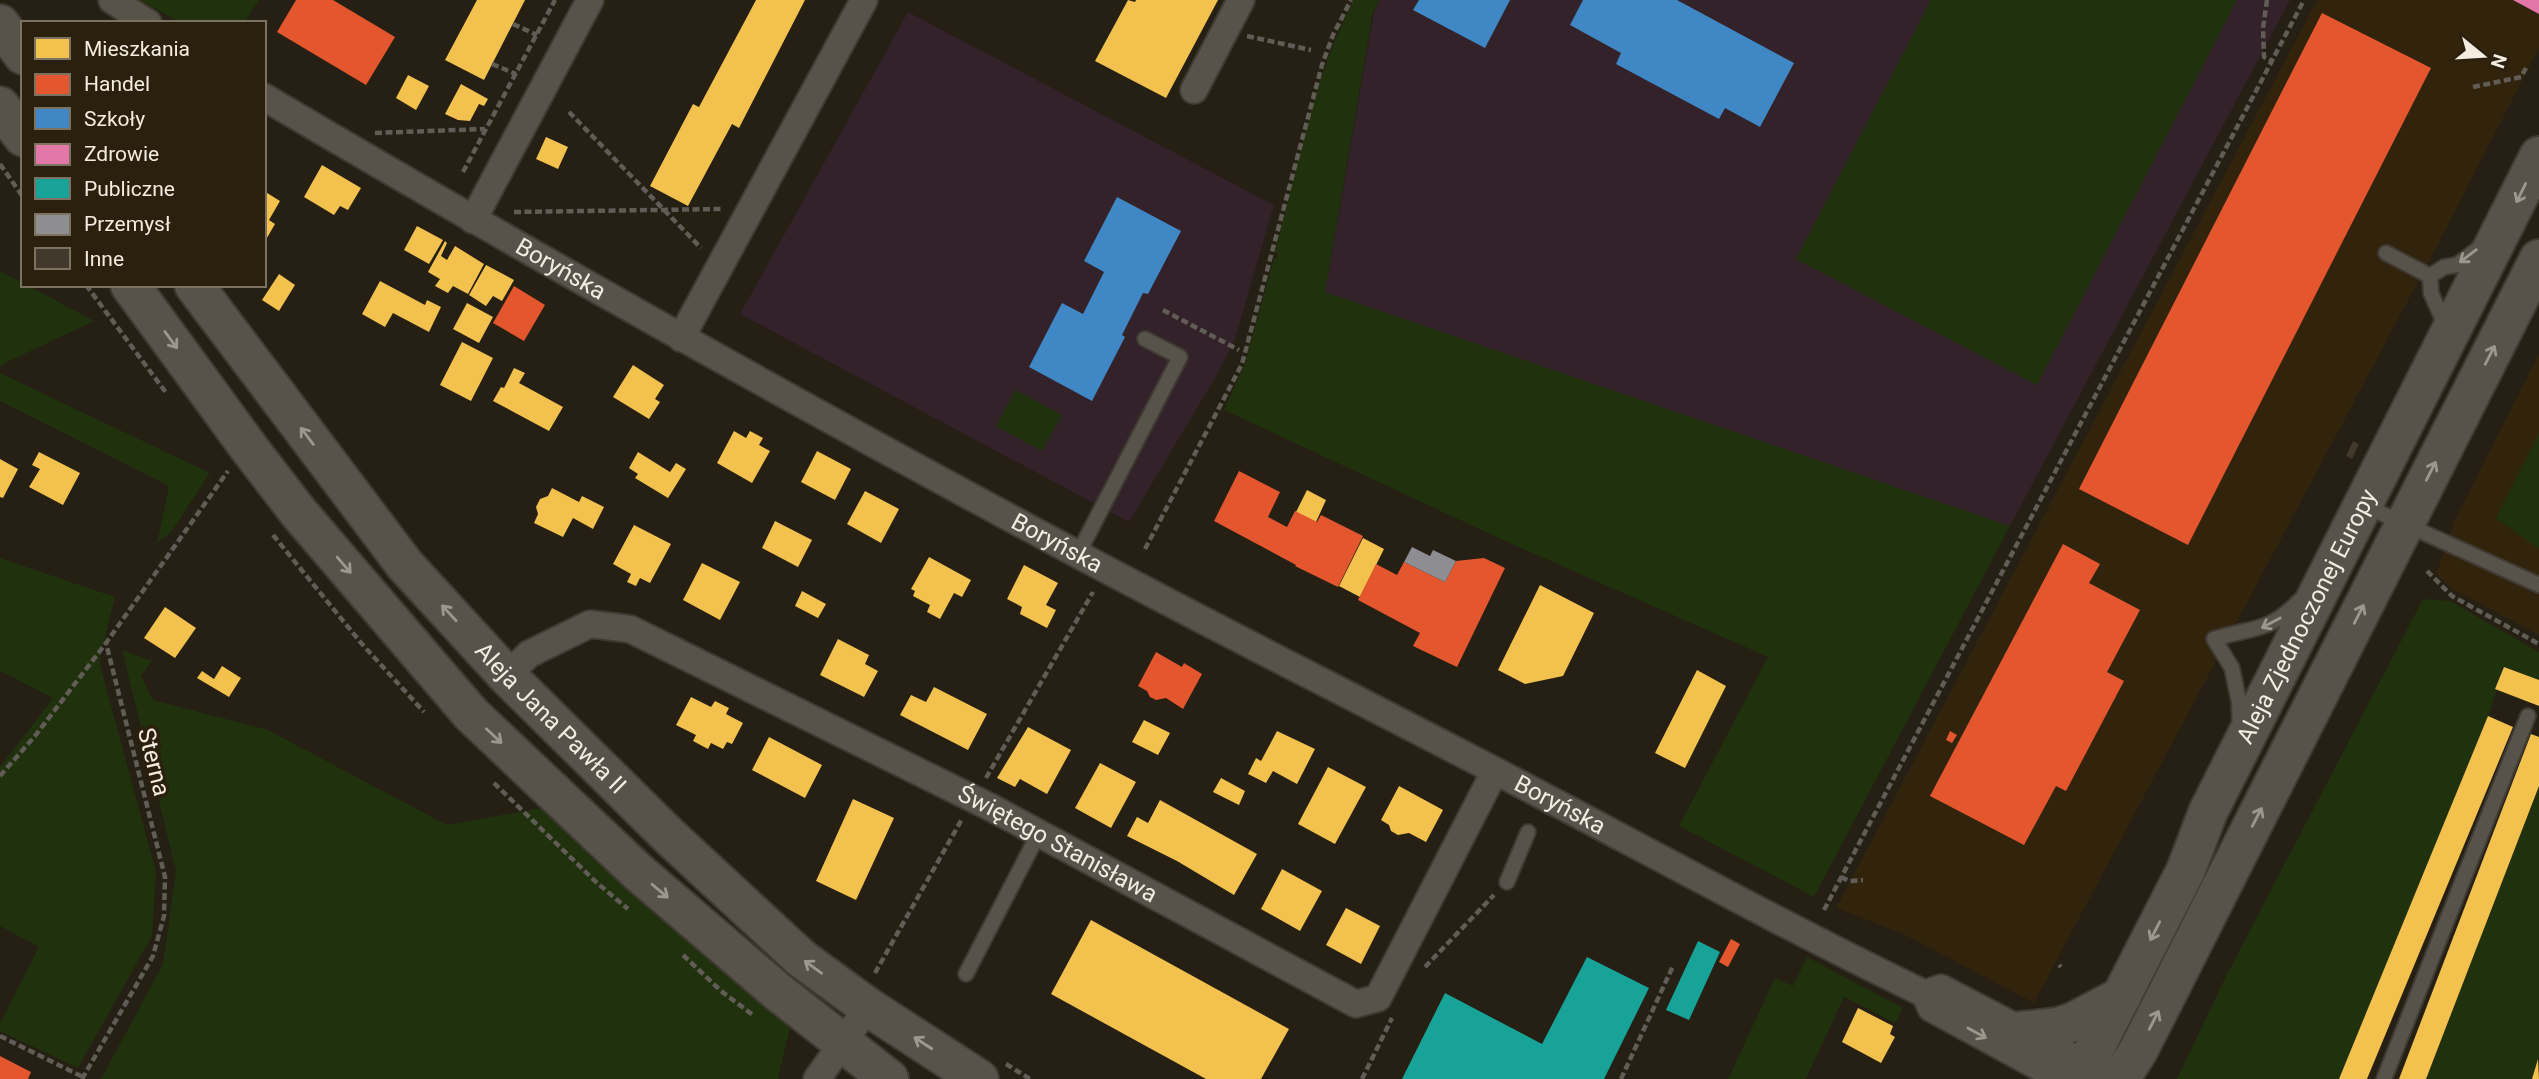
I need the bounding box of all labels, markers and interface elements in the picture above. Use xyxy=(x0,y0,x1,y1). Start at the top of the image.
legend xyxy=(21,21,266,287)
north arrow xyxy=(2448,21,2518,91)
text: Mieszkania xyxy=(84,37,190,61)
text: N xyxy=(2486,51,2512,71)
text: Handel xyxy=(84,72,150,96)
text: Szkoły xyxy=(84,107,145,131)
text: Zdrowie xyxy=(84,142,159,166)
text: Publiczne xyxy=(84,177,175,201)
one-way arrow xyxy=(2513,182,2527,203)
text: Przemysł xyxy=(84,212,171,236)
street label: Boryńska xyxy=(511,232,611,306)
text: Inne xyxy=(84,247,124,271)
one-way arrow xyxy=(2459,249,2478,264)
one-way arrow xyxy=(163,331,178,349)
one-way arrow xyxy=(2484,345,2497,366)
one-way arrow xyxy=(299,427,314,445)
one-way arrow xyxy=(2425,461,2439,482)
street label: Aleja Zjednoczonej Europy xyxy=(2231,484,2383,748)
street label: Boryńska xyxy=(1007,507,1107,579)
one-way arrow xyxy=(336,556,352,574)
one-way arrow xyxy=(441,604,457,622)
one-way arrow xyxy=(2353,604,2367,625)
one-way arrow xyxy=(2261,616,2282,630)
street label: Aleja Jana Pawła II xyxy=(469,637,632,800)
street label: Sterna xyxy=(132,725,176,799)
one-way arrow xyxy=(485,727,502,744)
street label: Boryńska xyxy=(1510,769,1610,840)
street label: Świętego Stanisława xyxy=(953,779,1162,908)
one-way arrow xyxy=(2250,807,2264,828)
one-way arrow xyxy=(651,883,669,899)
one-way arrow xyxy=(2148,920,2162,941)
one-way arrow xyxy=(804,960,823,974)
one-way arrow xyxy=(2148,1010,2161,1031)
one-way arrow xyxy=(1967,1026,1987,1040)
one-way arrow xyxy=(914,1036,934,1050)

